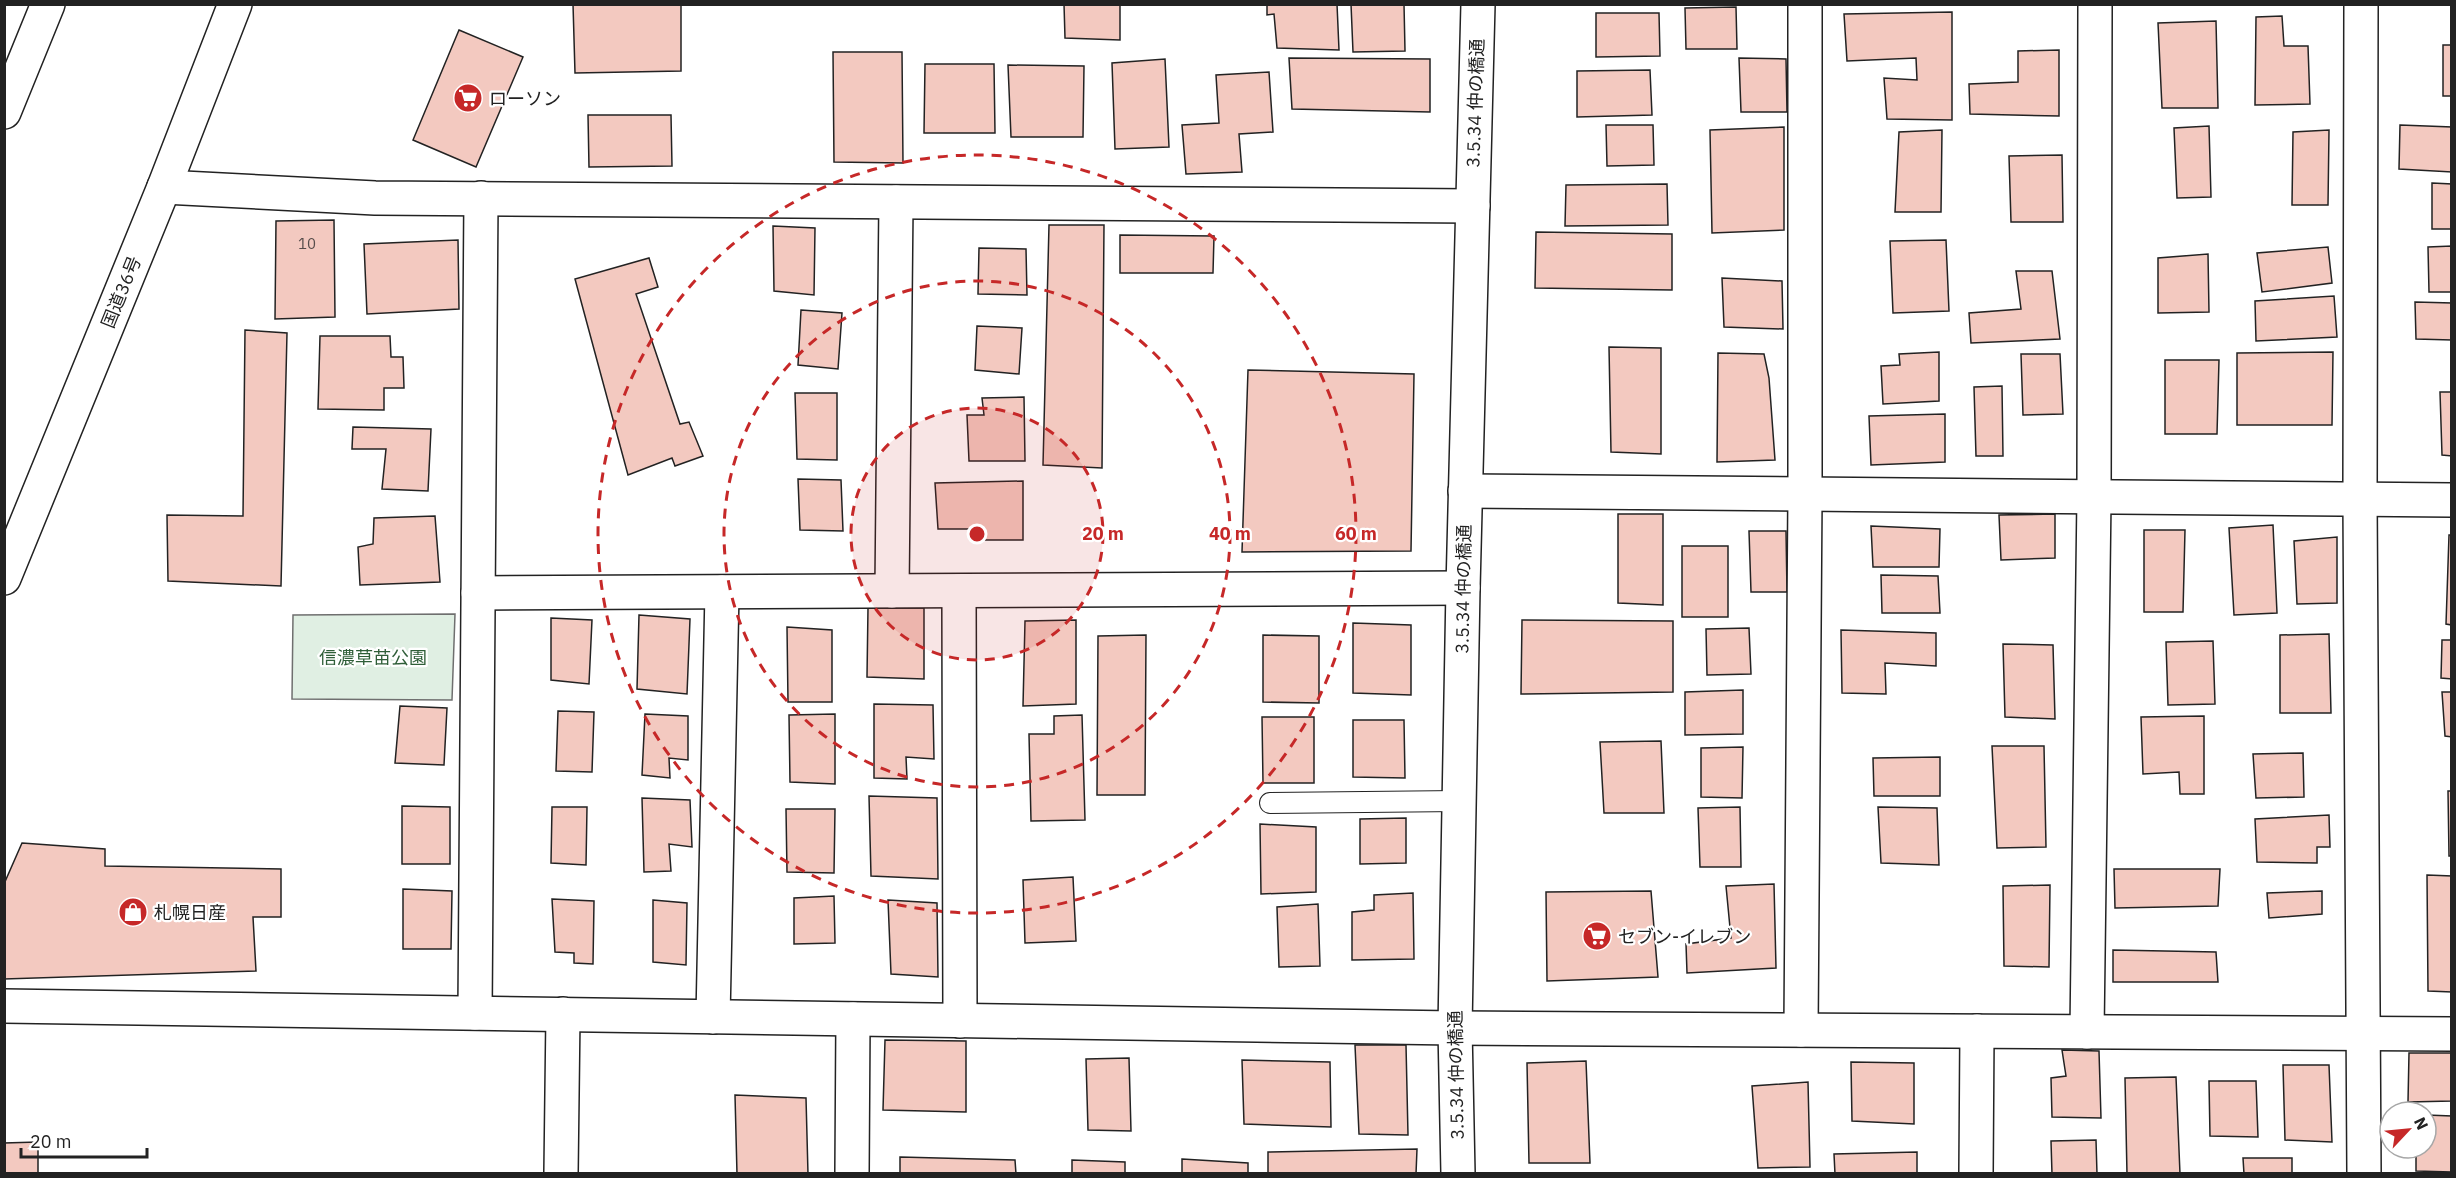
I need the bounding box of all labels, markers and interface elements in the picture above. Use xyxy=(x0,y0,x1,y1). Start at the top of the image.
street label: 3.5.34 仲の橋通 xyxy=(1461,38,1489,168)
supermarket icon: ローソン xyxy=(452,82,484,114)
place label: ローソン xyxy=(489,87,561,110)
house number: 10 xyxy=(298,234,316,253)
street label: 国道36号 xyxy=(96,253,146,331)
text: 20 m xyxy=(1082,522,1124,545)
text: 40 m xyxy=(1209,522,1251,545)
text: 60 m xyxy=(1335,522,1377,545)
centre of rings xyxy=(967,524,987,544)
street label: 3.5.34 仲の橋通 xyxy=(1450,524,1476,654)
park label: 信濃草苗公園 xyxy=(319,646,427,669)
shop icon: 札幌日産 xyxy=(117,896,149,928)
place label: 札幌日産 xyxy=(154,901,226,924)
supermarket icon: セブン-イレブン xyxy=(1581,920,1613,952)
place label: セブン-イレブン xyxy=(1618,925,1751,948)
street label: 3.5.34 仲の橋通 xyxy=(1443,1010,1469,1140)
north arrow xyxy=(2378,1100,2438,1160)
text: N xyxy=(2410,1114,2433,1133)
scale bar xyxy=(21,1121,147,1159)
text: 20 m xyxy=(30,1130,72,1153)

